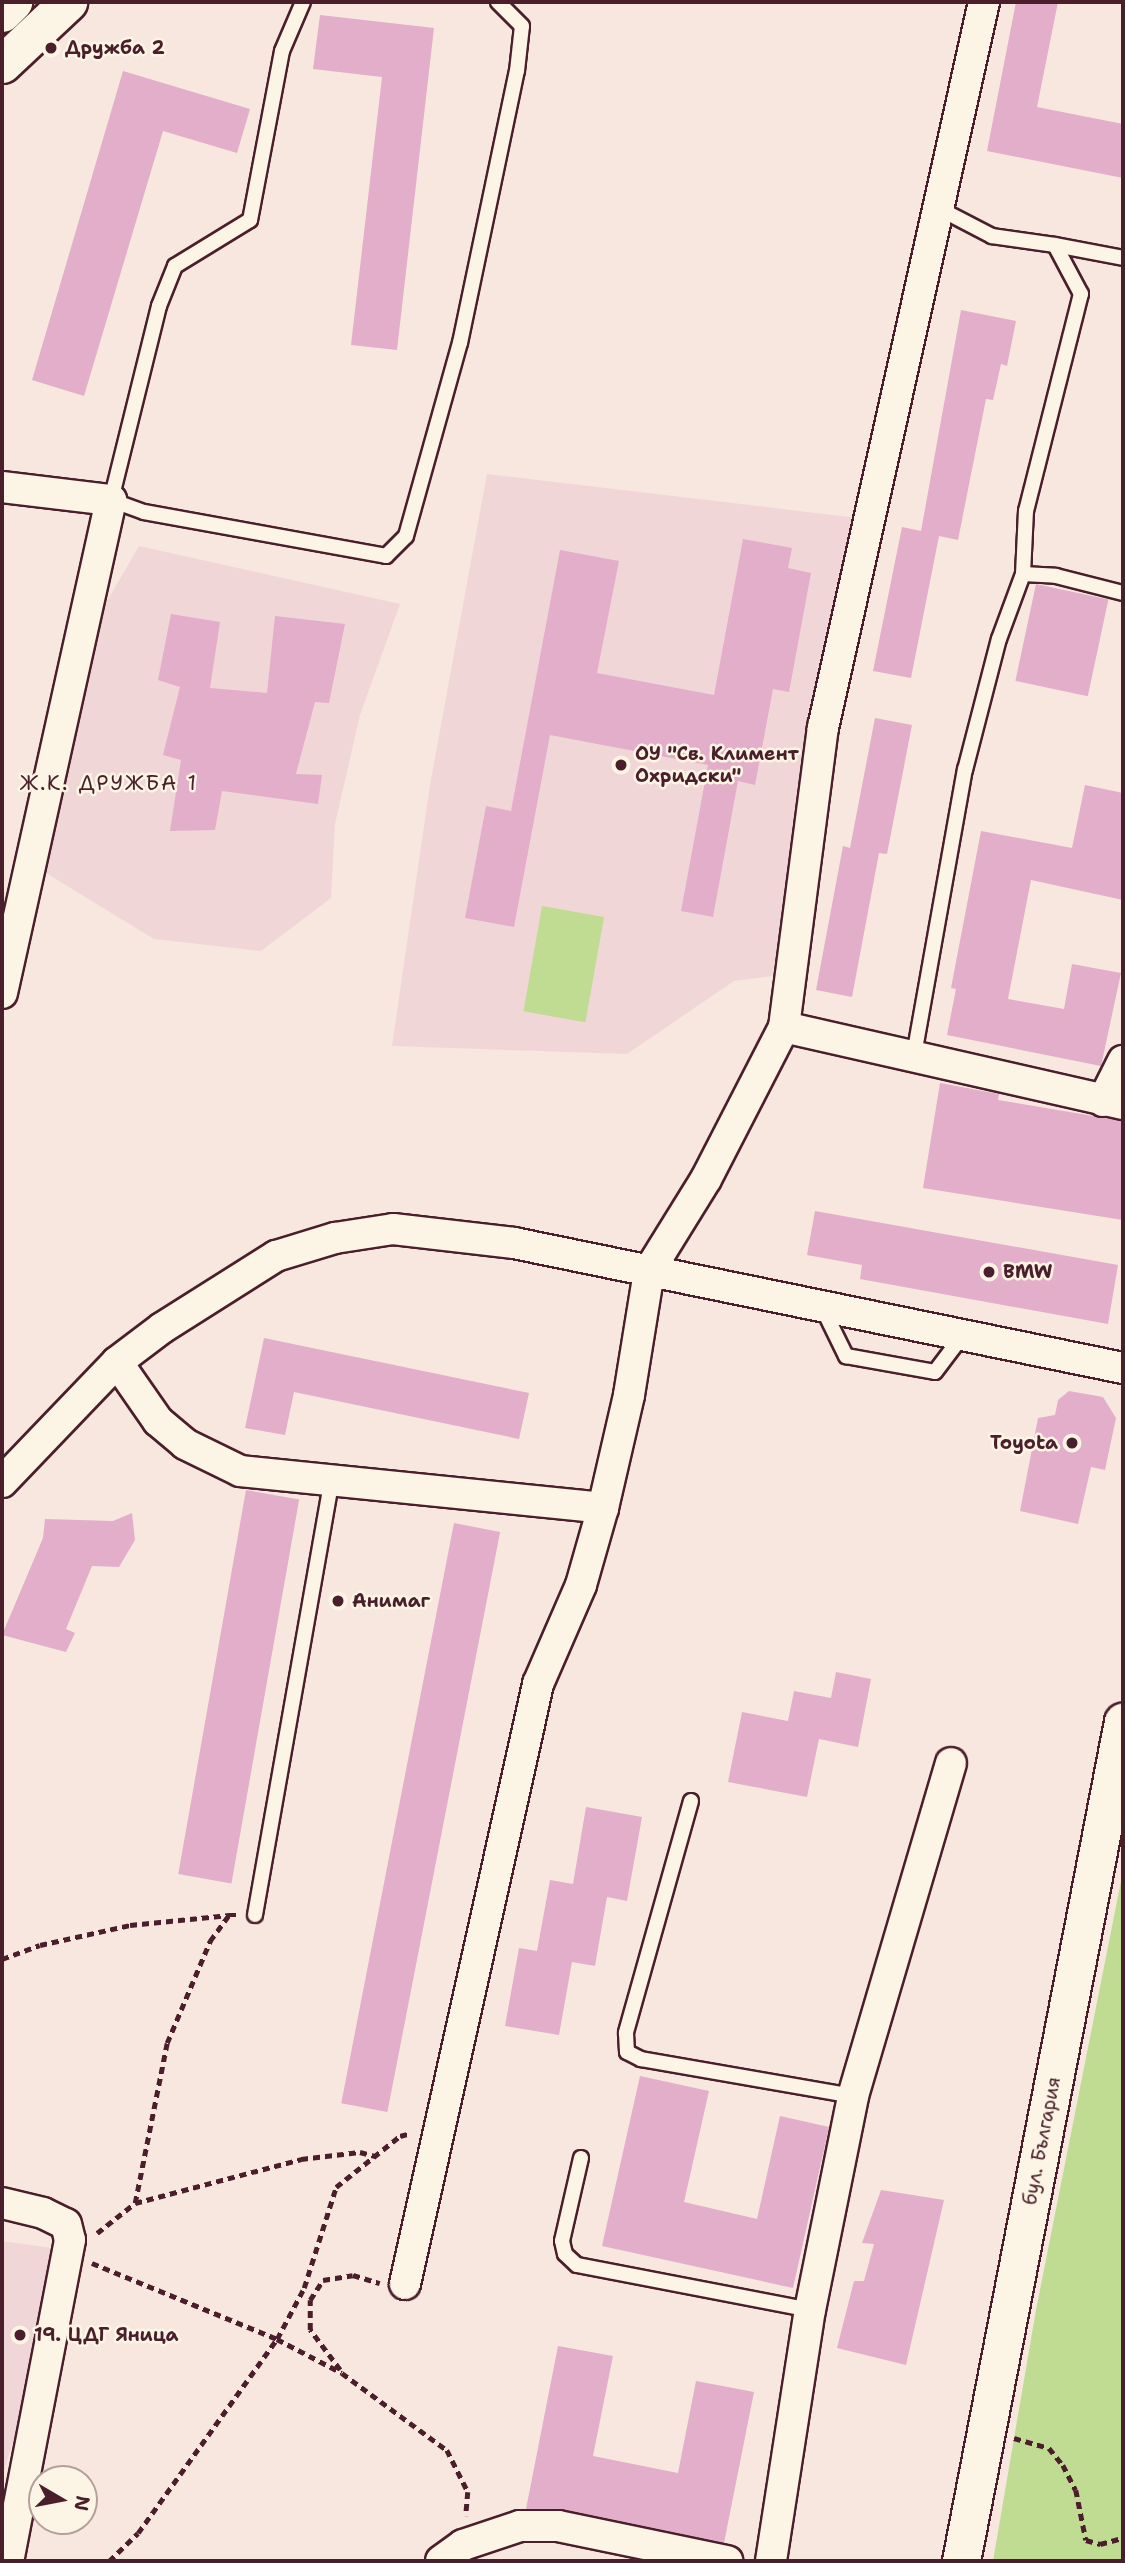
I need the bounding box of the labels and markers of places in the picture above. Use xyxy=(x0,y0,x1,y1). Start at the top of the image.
place label: Дружба 2 xyxy=(65,37,165,59)
marker: Дружба 2 xyxy=(43,40,59,56)
place label: ОУ "Св. Климент Охридски" xyxy=(635,743,799,787)
marker: ОУ "Св. Климент Охридски" xyxy=(613,757,629,773)
place label: BMW xyxy=(1003,1261,1053,1283)
marker: BMW xyxy=(981,1264,997,1280)
place label: Toyota xyxy=(990,1432,1058,1454)
marker: Toyota xyxy=(1064,1435,1080,1451)
place label: Анимаг xyxy=(352,1590,430,1612)
marker: Анимаг xyxy=(330,1593,346,1609)
place label: 19. ЦДГ Яница xyxy=(34,2324,179,2346)
marker: 19. ЦДГ Яница xyxy=(12,2327,28,2343)

